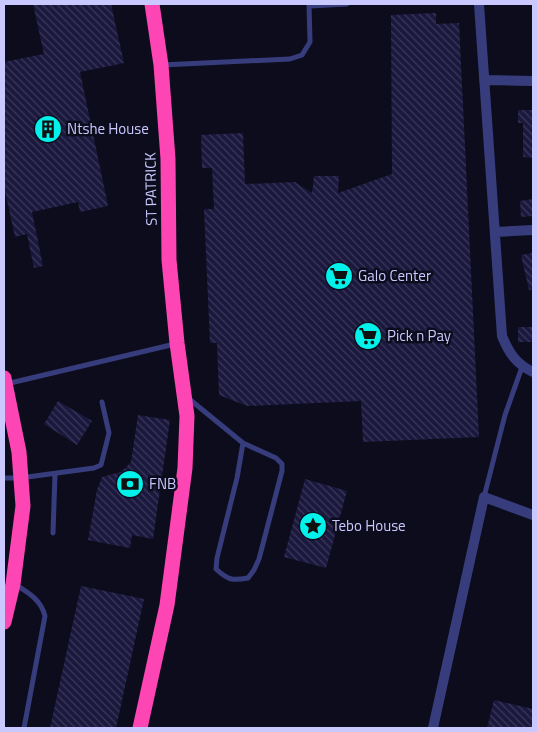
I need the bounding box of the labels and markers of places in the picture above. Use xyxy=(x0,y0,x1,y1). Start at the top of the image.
building icon: Ntshe House xyxy=(33,114,63,144)
place label: Ntshe House xyxy=(67,117,149,140)
supermarket icon: Galo Center xyxy=(324,261,354,291)
place label: Galo Center xyxy=(358,264,431,287)
supermarket icon: Pick n Pay xyxy=(353,321,383,351)
place label: Pick n Pay xyxy=(387,324,451,347)
bank icon: FNB xyxy=(115,469,145,499)
place label: FNB xyxy=(149,472,176,495)
place icon: Tebo House xyxy=(298,511,328,541)
place label: Tebo House xyxy=(332,514,406,537)

